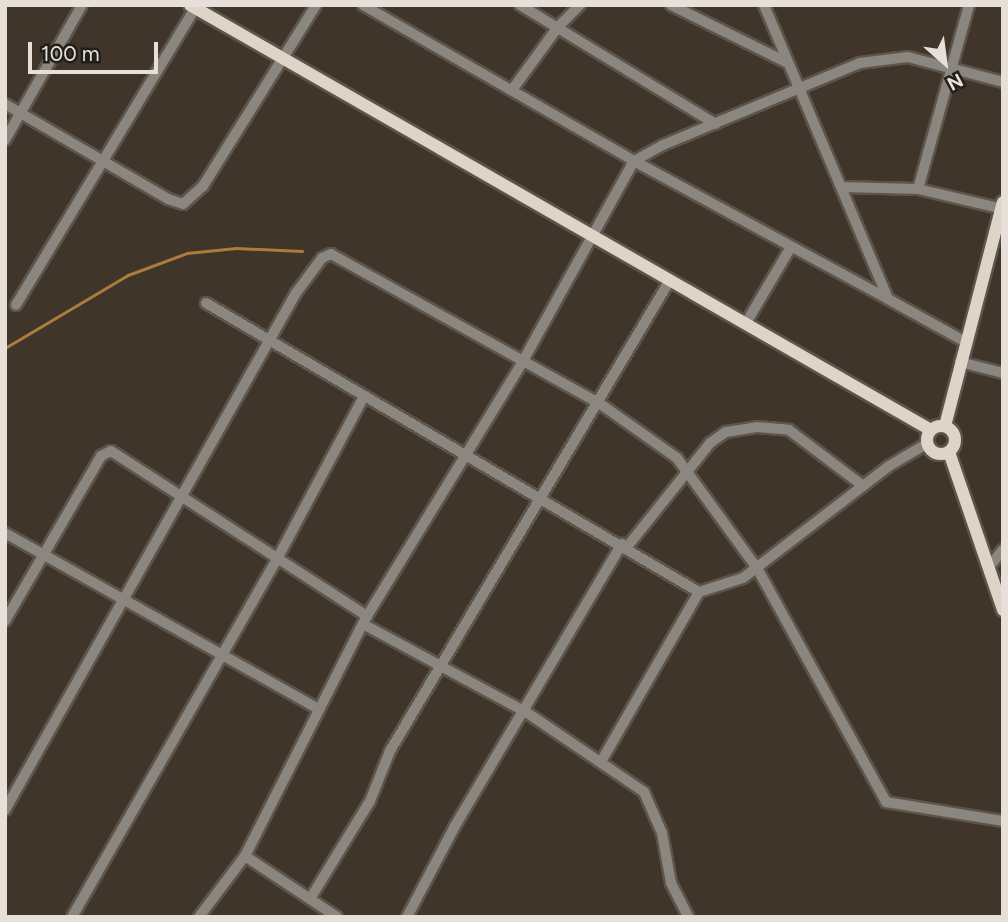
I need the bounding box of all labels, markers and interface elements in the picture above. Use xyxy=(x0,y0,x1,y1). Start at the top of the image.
scale bar xyxy=(32,28,161,72)
north arrow xyxy=(910,28,980,98)
text: 100 m xyxy=(41,41,100,66)
text: N xyxy=(943,68,967,96)

